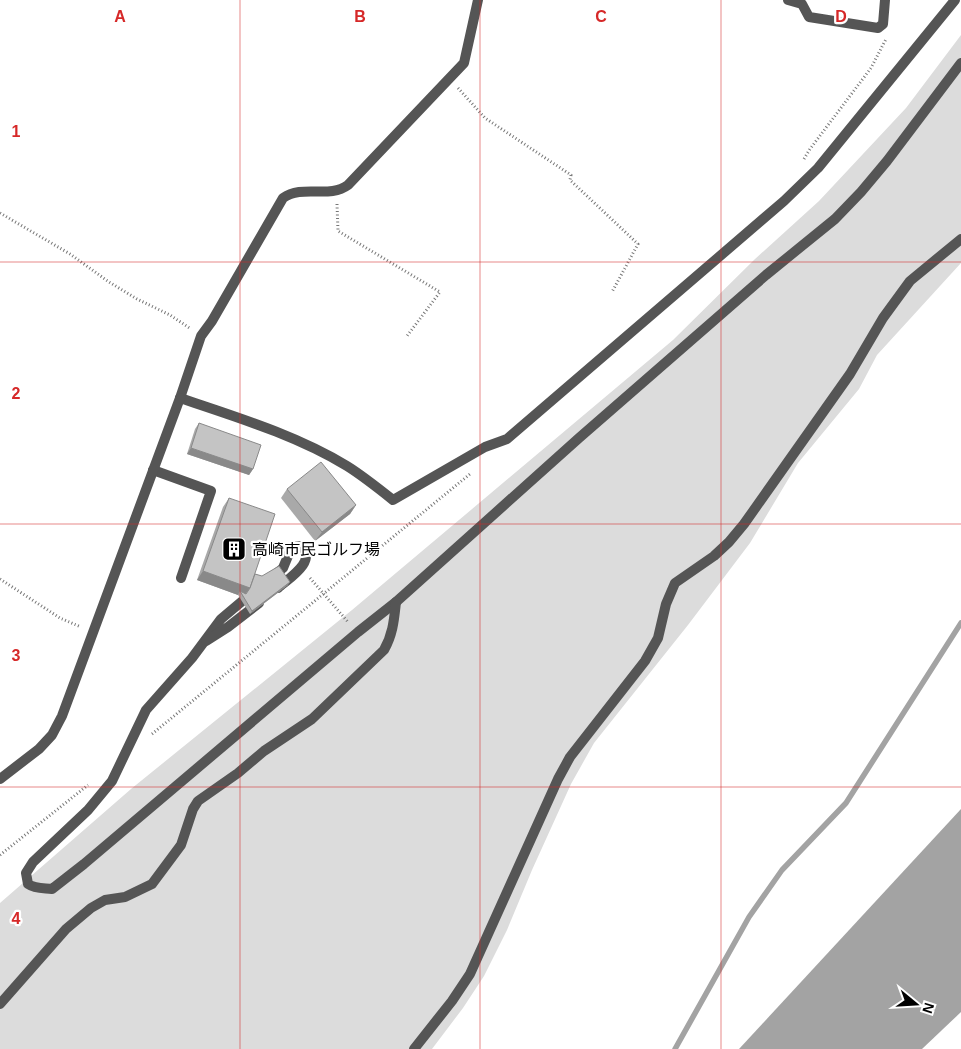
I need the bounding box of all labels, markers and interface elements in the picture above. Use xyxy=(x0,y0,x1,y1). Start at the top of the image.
text: A xyxy=(114,8,126,25)
text: B xyxy=(354,8,366,25)
text: C xyxy=(595,8,607,25)
text: D xyxy=(835,8,847,25)
text: 1 xyxy=(12,123,21,140)
text: 2 xyxy=(12,385,21,402)
building icon: 高崎市民ゴルフ場 xyxy=(221,536,247,562)
place label: 高崎市民ゴルフ場 xyxy=(252,541,380,558)
text: 3 xyxy=(12,647,21,664)
text: 4 xyxy=(12,910,21,927)
north arrow xyxy=(891,979,941,1029)
text: N xyxy=(919,1001,938,1015)

